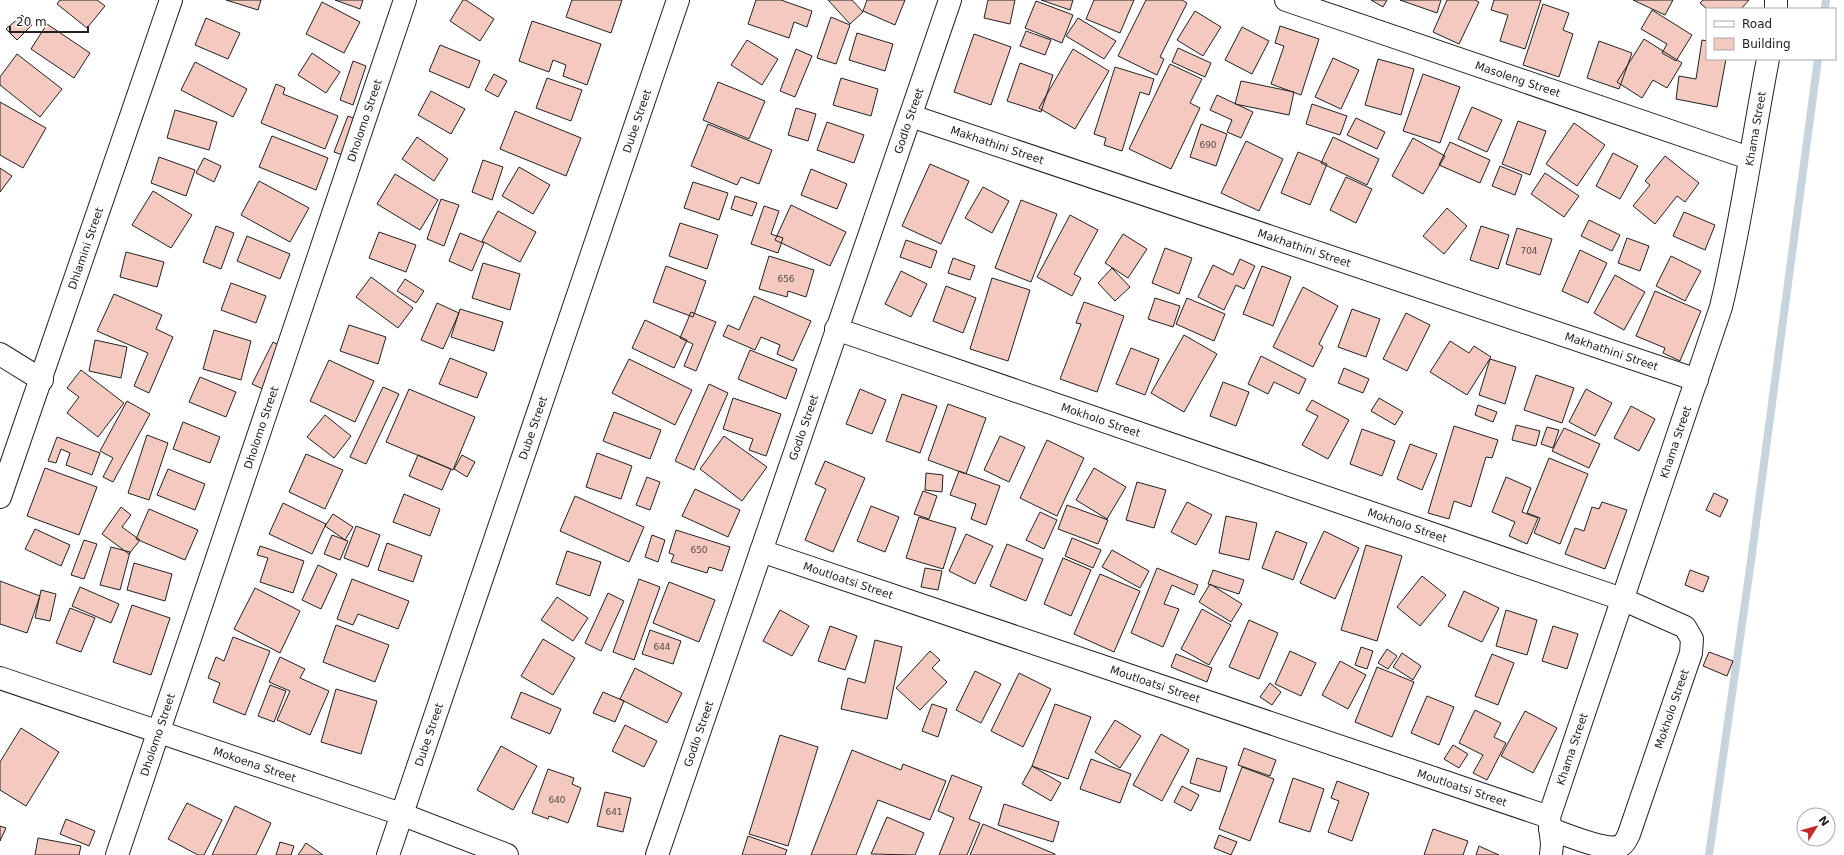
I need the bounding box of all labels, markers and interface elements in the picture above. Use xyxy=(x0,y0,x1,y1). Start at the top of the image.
scale bar xyxy=(10,8,88,34)
legend xyxy=(1706,8,1836,60)
text: 20 m xyxy=(16,15,47,29)
text: Road xyxy=(1742,17,1772,31)
text: Building xyxy=(1742,37,1791,51)
street label: Masoleng Street xyxy=(1473,59,1563,100)
street label: Dholomo Street xyxy=(344,77,385,164)
street label: Godlo Street xyxy=(891,86,926,156)
street label: Dube Street xyxy=(620,87,654,155)
street label: Khama Street xyxy=(1743,90,1768,167)
street label: Makhathini Street xyxy=(949,123,1046,167)
house number: 690 xyxy=(1199,140,1217,150)
street label: Dhlamini Street xyxy=(65,205,106,291)
street label: Makhathini Street xyxy=(1256,226,1353,270)
house number: 704 xyxy=(1520,246,1538,256)
house number: 656 xyxy=(777,274,795,284)
street label: Makhathini Street xyxy=(1563,330,1661,373)
street label: Dholomo Street xyxy=(241,384,281,471)
street label: Godlo Street xyxy=(786,392,821,462)
street label: Dube Street xyxy=(516,394,550,461)
street label: Mokholo Street xyxy=(1059,400,1143,440)
street label: Khama Street xyxy=(1657,404,1694,480)
street label: Mokholo Street xyxy=(1366,506,1449,545)
house number: 650 xyxy=(690,545,708,555)
street label: Moutloatsi Street xyxy=(801,559,896,602)
house number: 644 xyxy=(653,642,671,652)
street label: Moutloatsi Street xyxy=(1108,663,1202,705)
street label: Mokholo Street xyxy=(1652,667,1692,750)
street label: Dholomo Street xyxy=(138,691,178,778)
street label: Godlo Street xyxy=(681,699,716,769)
street label: Dube Street xyxy=(412,701,446,768)
street label: Khama Street xyxy=(1554,711,1590,787)
street label: Mokoena Street xyxy=(212,744,298,785)
street label: Moutloatsi Street xyxy=(1415,766,1509,809)
house number: 640 xyxy=(548,795,566,805)
house number: 641 xyxy=(605,807,623,817)
north arrow xyxy=(1796,807,1836,847)
text: N xyxy=(1816,814,1832,829)

